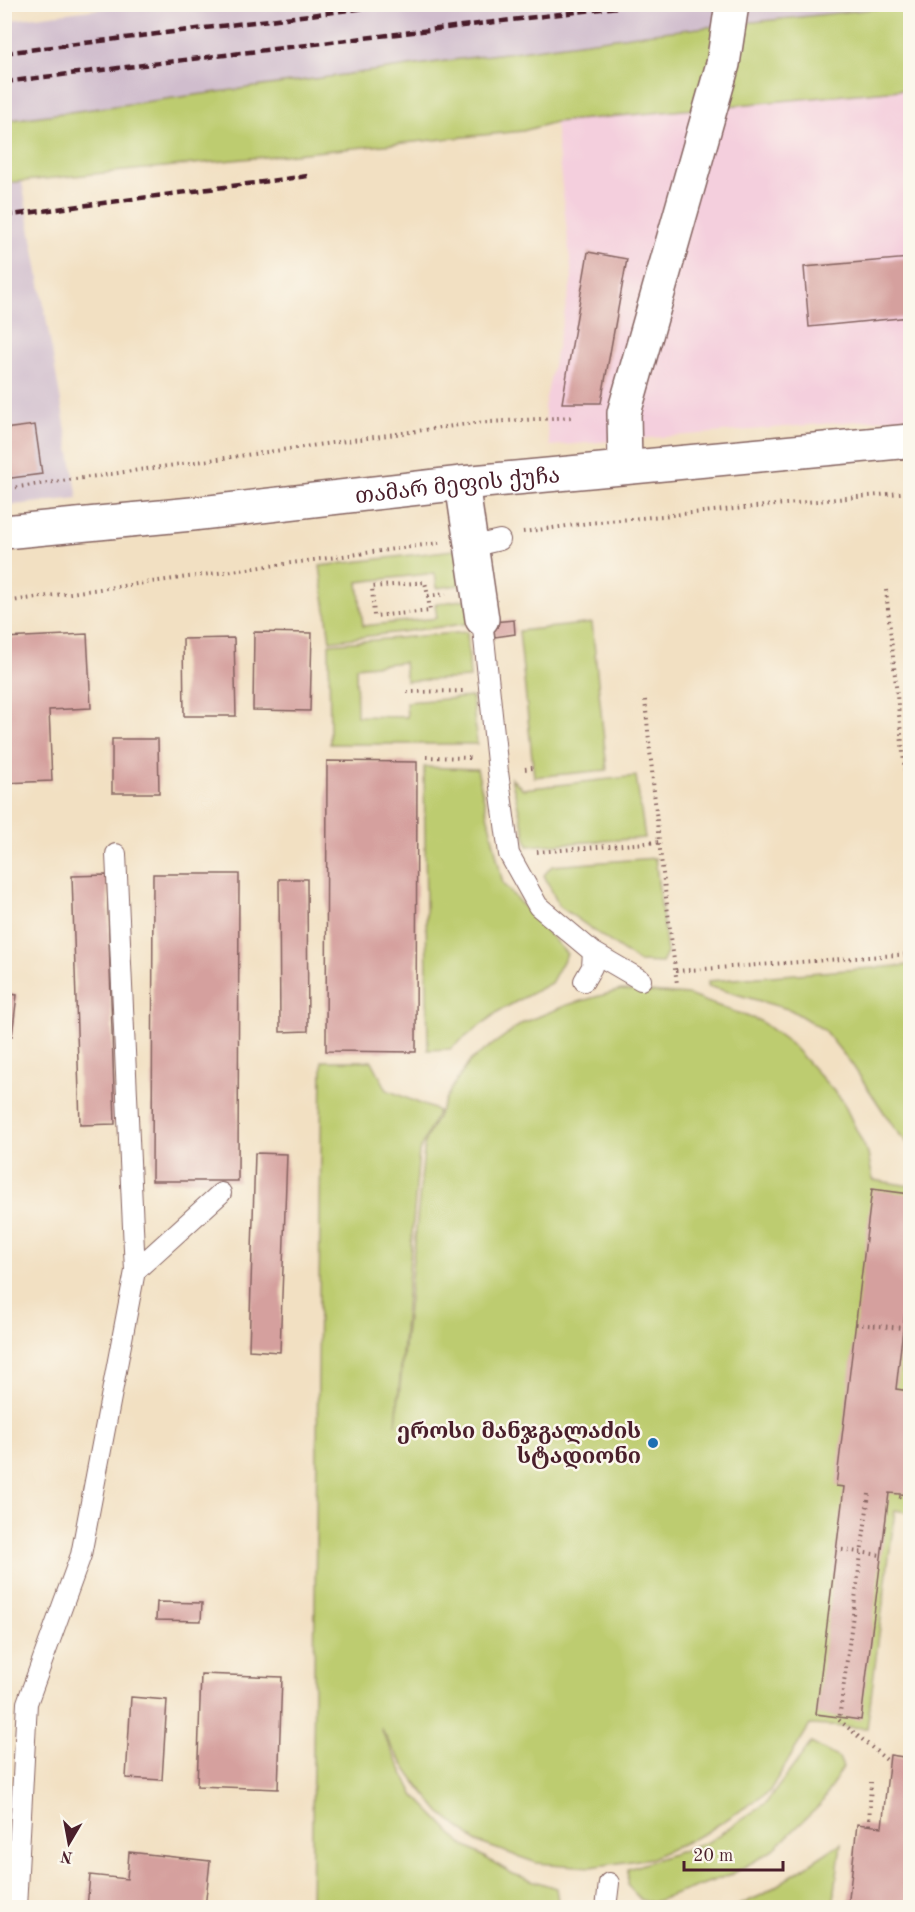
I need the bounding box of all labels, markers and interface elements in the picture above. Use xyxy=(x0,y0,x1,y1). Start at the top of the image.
street label: თამარ მეფის ქუჩა xyxy=(354,465,561,508)
place label: ეროსი მანჯგალაძის სტადიონი xyxy=(397,1420,641,1469)
marker: ეროსი მანჯგალაძის სტადიონი xyxy=(646,1436,660,1450)
north arrow xyxy=(39,1813,99,1873)
scale bar xyxy=(684,1834,783,1872)
text: N xyxy=(59,1847,74,1865)
text: 20 m xyxy=(693,1847,733,1865)

